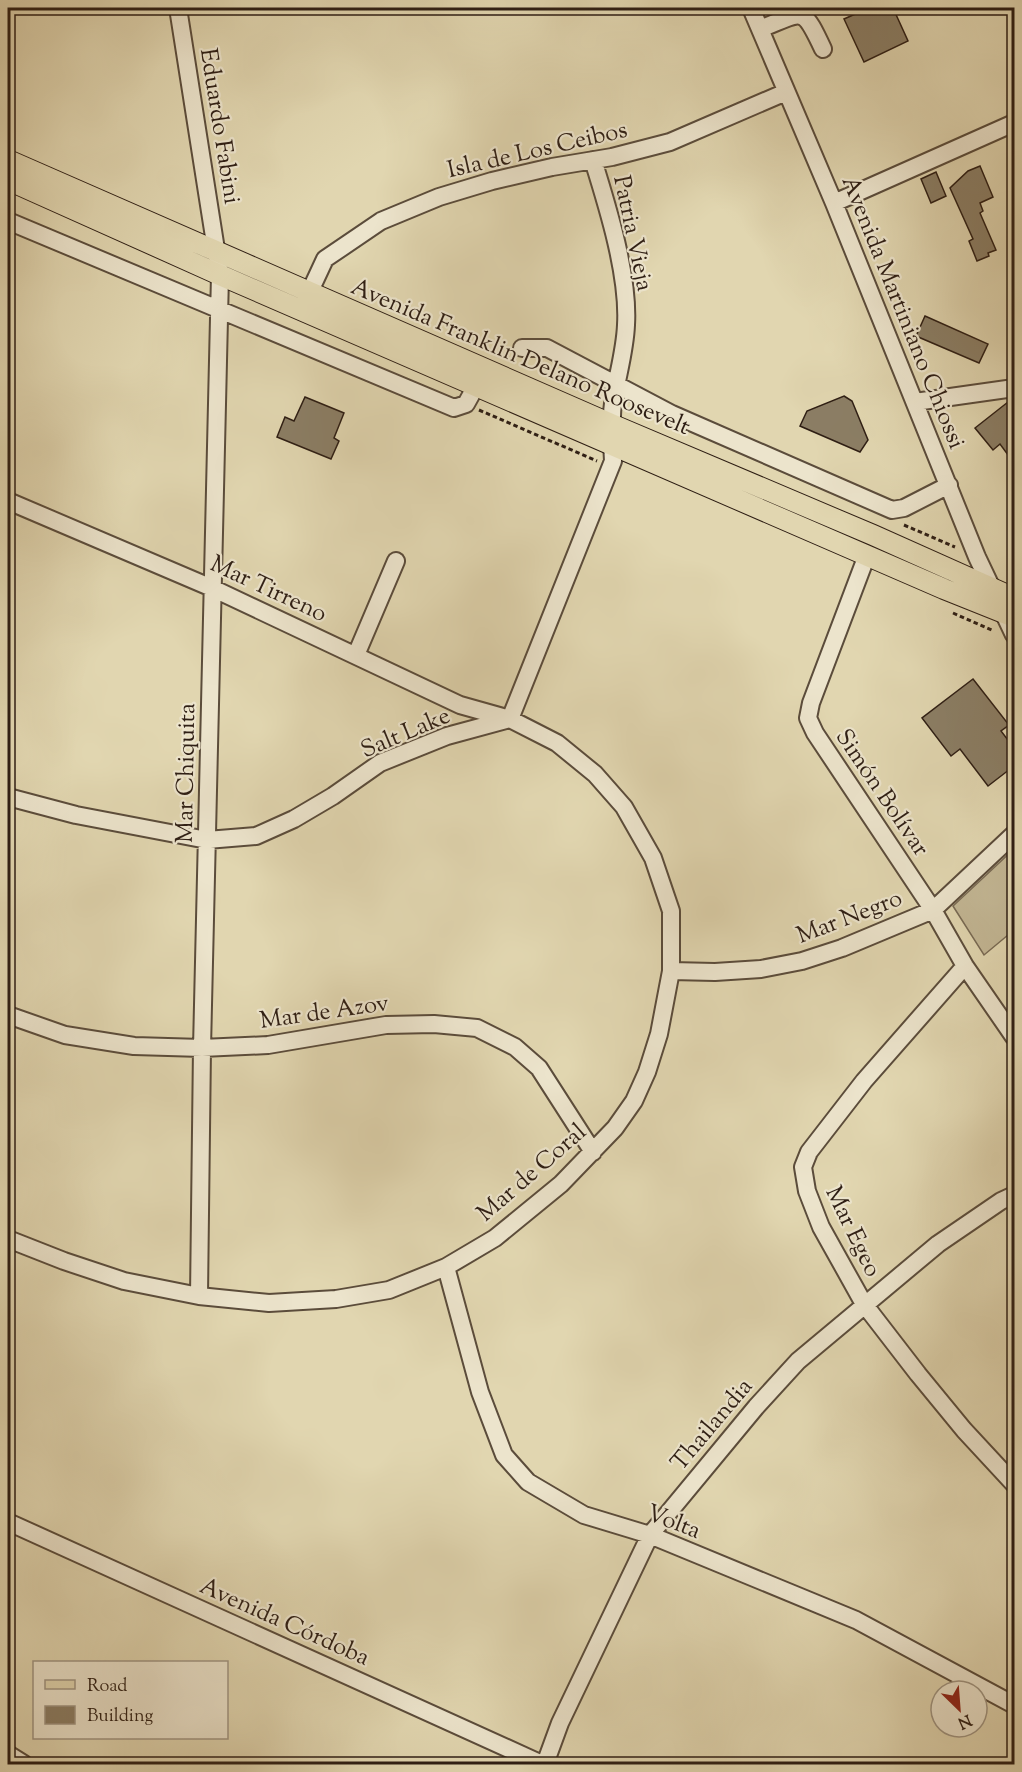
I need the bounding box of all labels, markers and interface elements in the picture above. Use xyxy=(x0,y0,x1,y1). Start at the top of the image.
street label: Eduardo Fabini xyxy=(190,46,248,207)
street label: Isla de Los Ceibos xyxy=(444,114,631,188)
street label: Avenida Martiniano Chiossi xyxy=(832,171,973,455)
street label: Patria Vieja xyxy=(603,172,661,294)
street label: Avenida Franklin Delano Roosevelt xyxy=(345,271,695,445)
street label: Mar Tirreno xyxy=(204,548,332,632)
street label: Salt Lake xyxy=(356,700,456,768)
street label: Mar Chiquita xyxy=(169,703,205,843)
street label: Simón Bolívar xyxy=(826,723,937,864)
street label: Mar Negro xyxy=(792,882,908,954)
street label: Mar de Azov xyxy=(258,987,391,1039)
street label: Mar de Coral xyxy=(470,1116,595,1231)
street label: Mar Egeo xyxy=(816,1181,889,1283)
street label: Thailandia xyxy=(664,1371,762,1479)
street label: Volta xyxy=(641,1497,705,1549)
street label: Avenida Córdoba xyxy=(194,1570,375,1676)
legend xyxy=(33,1661,228,1739)
text: Road xyxy=(87,1674,127,1700)
north arrow xyxy=(929,1679,989,1739)
text: Building xyxy=(87,1704,153,1730)
text: N xyxy=(953,1707,975,1734)

